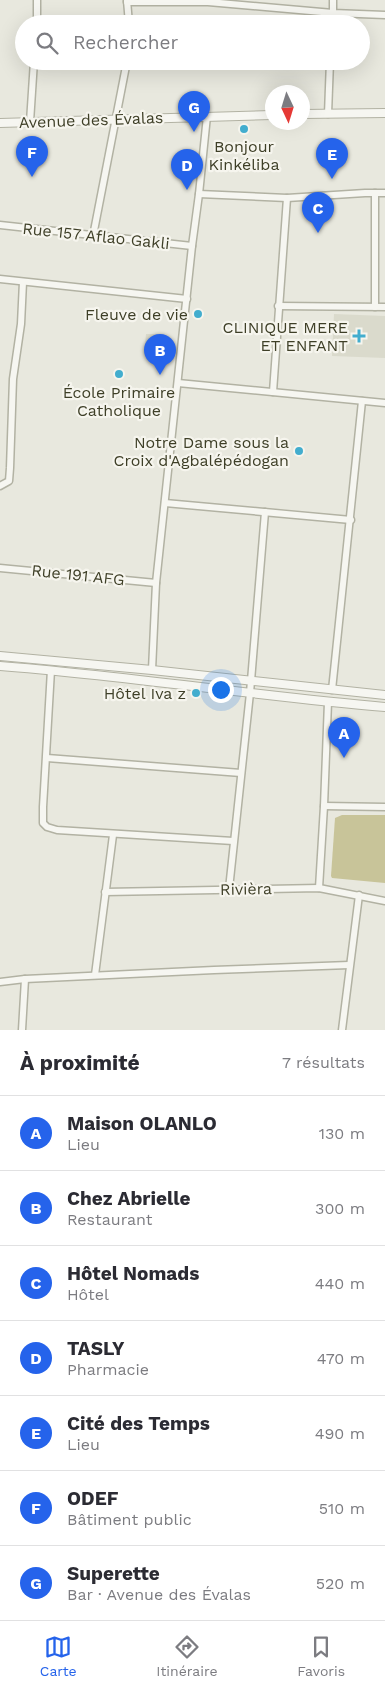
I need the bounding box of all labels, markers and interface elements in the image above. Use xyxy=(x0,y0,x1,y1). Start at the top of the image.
search box xyxy=(15,15,370,70)
icon: search xyxy=(33,29,61,57)
text: Rechercher xyxy=(73,31,178,54)
north arrow xyxy=(265,85,310,130)
pin: G xyxy=(178,91,210,132)
street label: Avenue des Évalas xyxy=(18,108,164,132)
marker: Bonjour Kinkéliba xyxy=(238,123,250,135)
pin: F xyxy=(16,136,48,177)
place label: Bonjour Kinkéliba xyxy=(209,137,279,174)
pin: E xyxy=(316,138,348,179)
pin: D xyxy=(171,149,203,190)
pin: C xyxy=(302,192,334,233)
street label: Rue 157 Aflao Gakli xyxy=(21,219,171,253)
place label: Fleuve de vie xyxy=(85,305,188,324)
marker: Fleuve de vie xyxy=(192,308,204,320)
place label: CLINIQUE MERE ET ENFANT xyxy=(223,318,348,355)
marker: CLINIQUE MERE ET ENFANT xyxy=(352,329,366,343)
pin: B xyxy=(144,334,176,375)
marker: École Primaire Catholique xyxy=(113,368,125,380)
place label: École Primaire Catholique xyxy=(63,383,175,420)
place label: Notre Dame sous la Croix d'Agbalépédogan xyxy=(113,433,289,470)
marker: Notre Dame sous la Croix d'Agbalépédogan xyxy=(293,445,305,457)
street label: Rue 191 AFG xyxy=(30,561,126,589)
your location xyxy=(208,677,234,703)
place label: Hôtel Iva z xyxy=(104,684,186,703)
marker: Hôtel Iva z xyxy=(190,687,202,699)
pin: A xyxy=(328,717,360,758)
street label: Rivièra xyxy=(220,879,272,899)
text: À proximité xyxy=(20,1050,140,1075)
text: 7 résultats xyxy=(282,1053,365,1072)
text: Maison OLANLO xyxy=(67,1112,217,1135)
text: A xyxy=(31,1124,41,1143)
text: 130 m xyxy=(319,1124,365,1143)
text: Lieu xyxy=(67,1135,100,1154)
text: Chez Abrielle xyxy=(67,1187,190,1210)
text: B xyxy=(31,1199,41,1218)
text: 300 m xyxy=(315,1199,365,1218)
text: Restaurant xyxy=(67,1210,153,1229)
text: Hôtel Nomads xyxy=(67,1262,199,1285)
text: C xyxy=(31,1274,41,1293)
text: 440 m xyxy=(315,1274,365,1293)
text: Hôtel xyxy=(67,1285,109,1304)
text: TASLY xyxy=(67,1337,124,1360)
text: D xyxy=(30,1349,42,1368)
text: 470 m xyxy=(317,1349,365,1368)
text: Pharmacie xyxy=(67,1360,149,1379)
text: Cité des Temps xyxy=(67,1412,210,1435)
text: E xyxy=(31,1424,41,1443)
text: 490 m xyxy=(315,1424,365,1443)
text: Lieu xyxy=(67,1435,100,1454)
text: ODEF xyxy=(67,1487,118,1510)
text: F xyxy=(31,1499,41,1518)
text: 510 m xyxy=(319,1499,365,1518)
text: Bâtiment public xyxy=(67,1510,192,1529)
text: Superette xyxy=(67,1562,160,1585)
text: G xyxy=(30,1574,42,1593)
text: 520 m xyxy=(316,1574,365,1593)
text: Bar · Avenue des Évalas xyxy=(67,1585,251,1604)
tab: Carte xyxy=(40,1633,77,1679)
tab: Itinéraire xyxy=(156,1633,217,1679)
tab: Favoris xyxy=(297,1633,345,1679)

